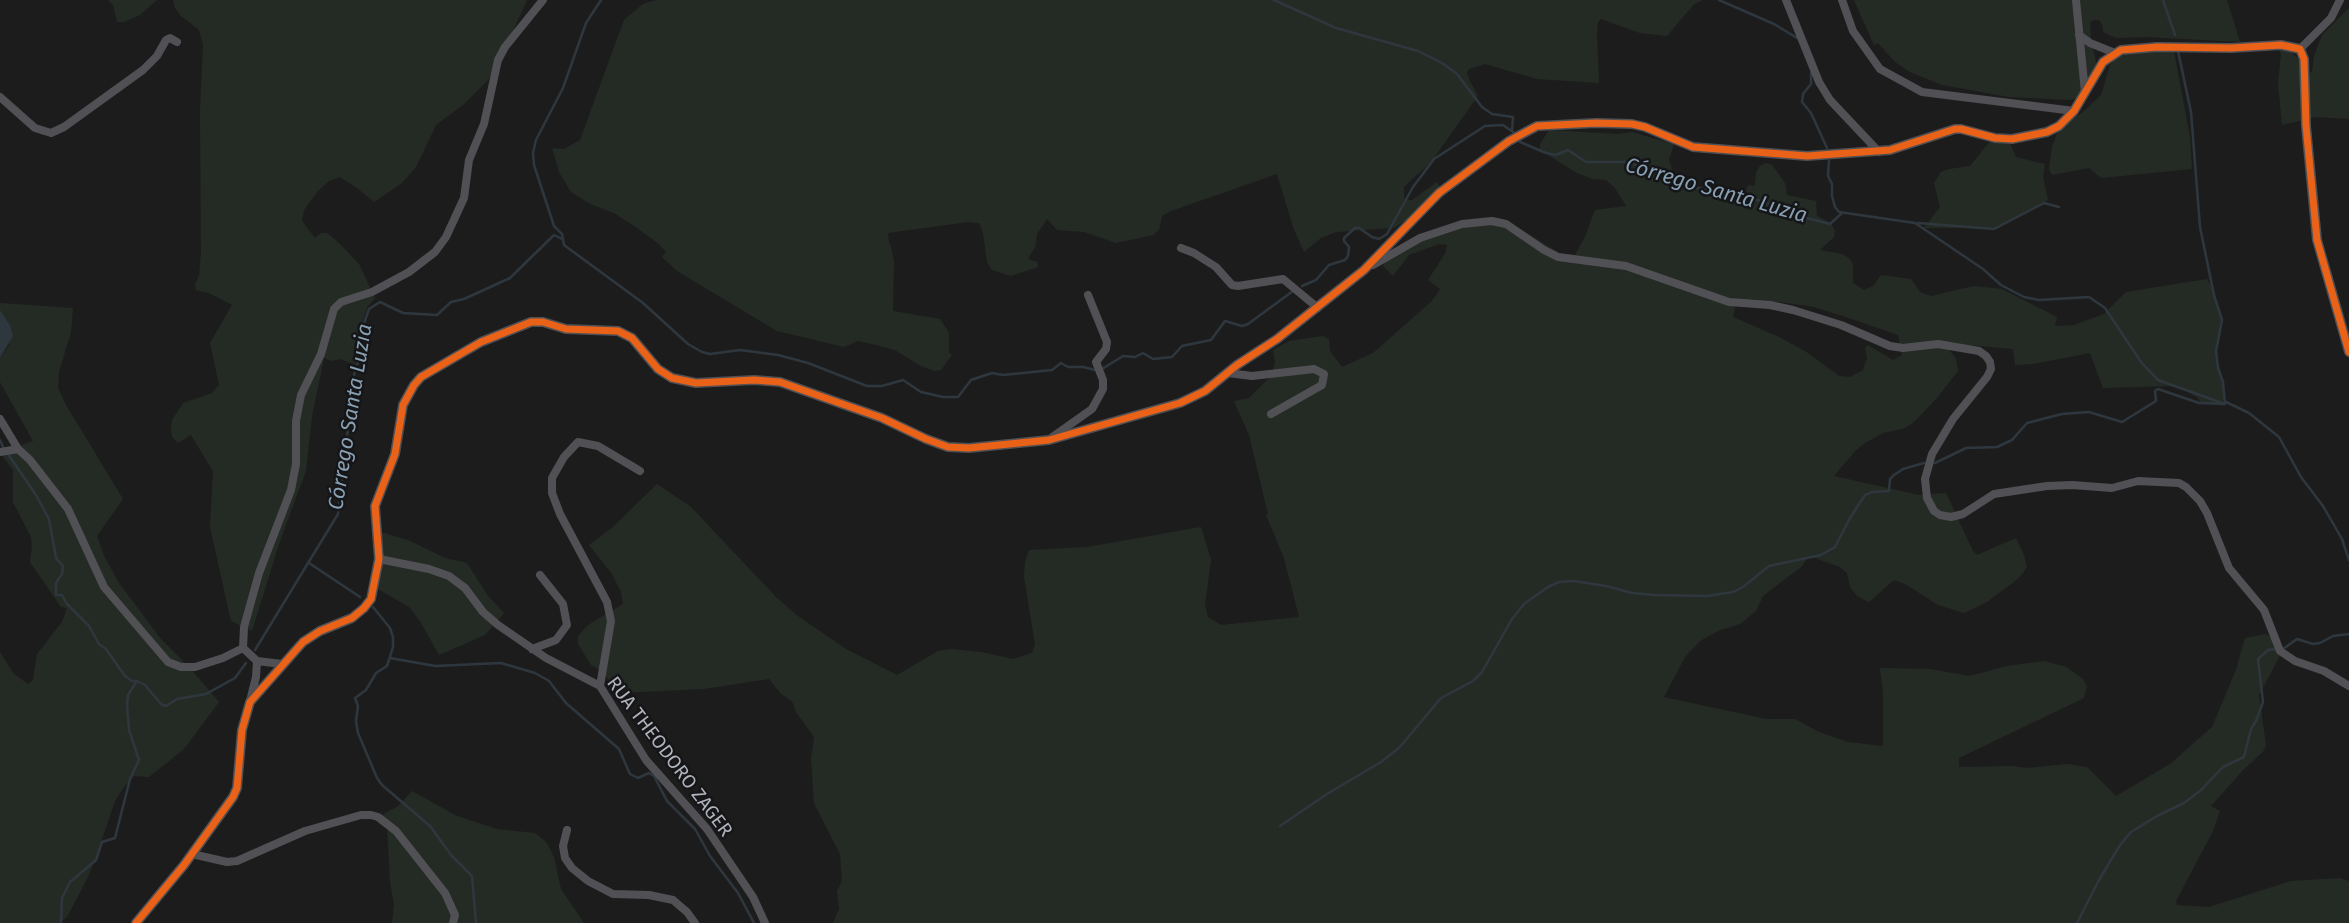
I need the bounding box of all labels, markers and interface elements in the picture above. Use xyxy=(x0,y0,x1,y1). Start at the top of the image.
water label: Córrego Santa Luzia xyxy=(1622,153,1810,229)
water label: Córrego Santa Luzia xyxy=(324,322,378,512)
street label: RUA THEODORO ZAGER xyxy=(601,672,737,842)

